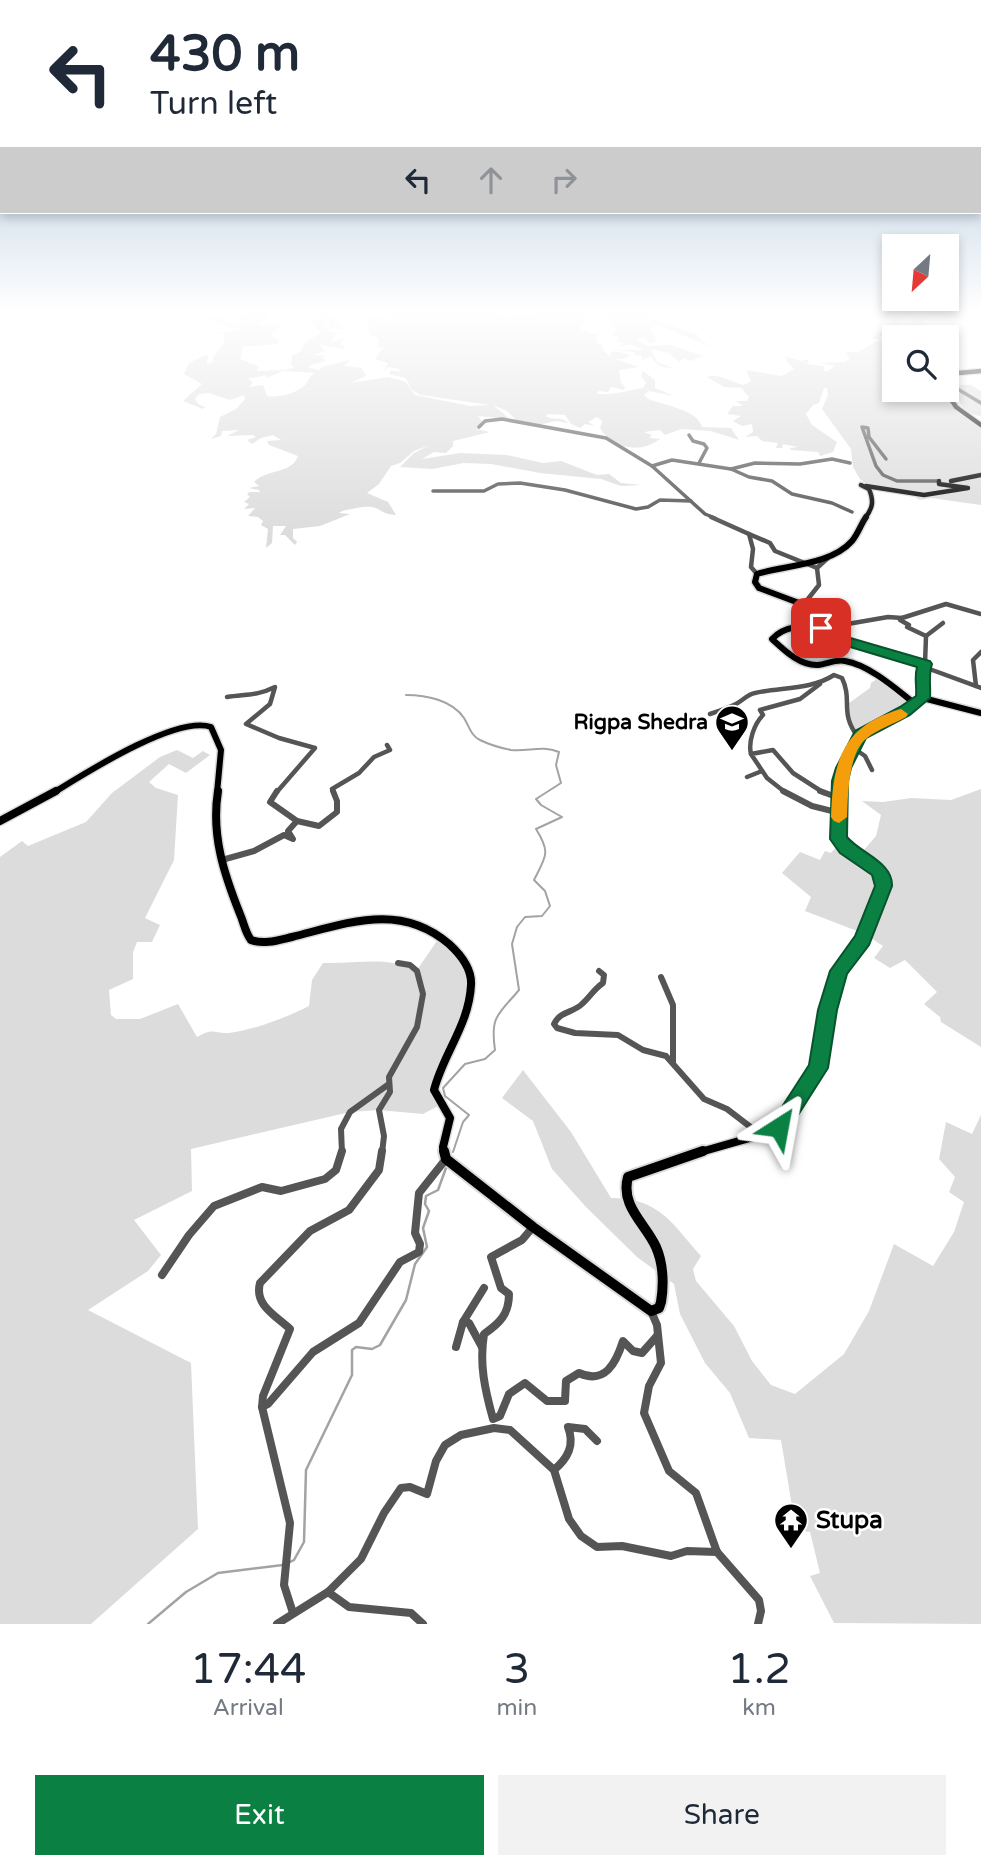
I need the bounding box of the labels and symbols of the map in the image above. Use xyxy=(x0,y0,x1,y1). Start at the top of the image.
north arrow xyxy=(882,234,959,312)
pin xyxy=(791,598,851,658)
school or university icon: Rigpa Shedra xyxy=(713,703,751,752)
place label: Rigpa Shedra xyxy=(574,710,708,735)
position arrow xyxy=(742,1090,816,1164)
temple icon: Stupa xyxy=(772,1501,810,1550)
place label: Stupa xyxy=(816,1506,883,1535)

